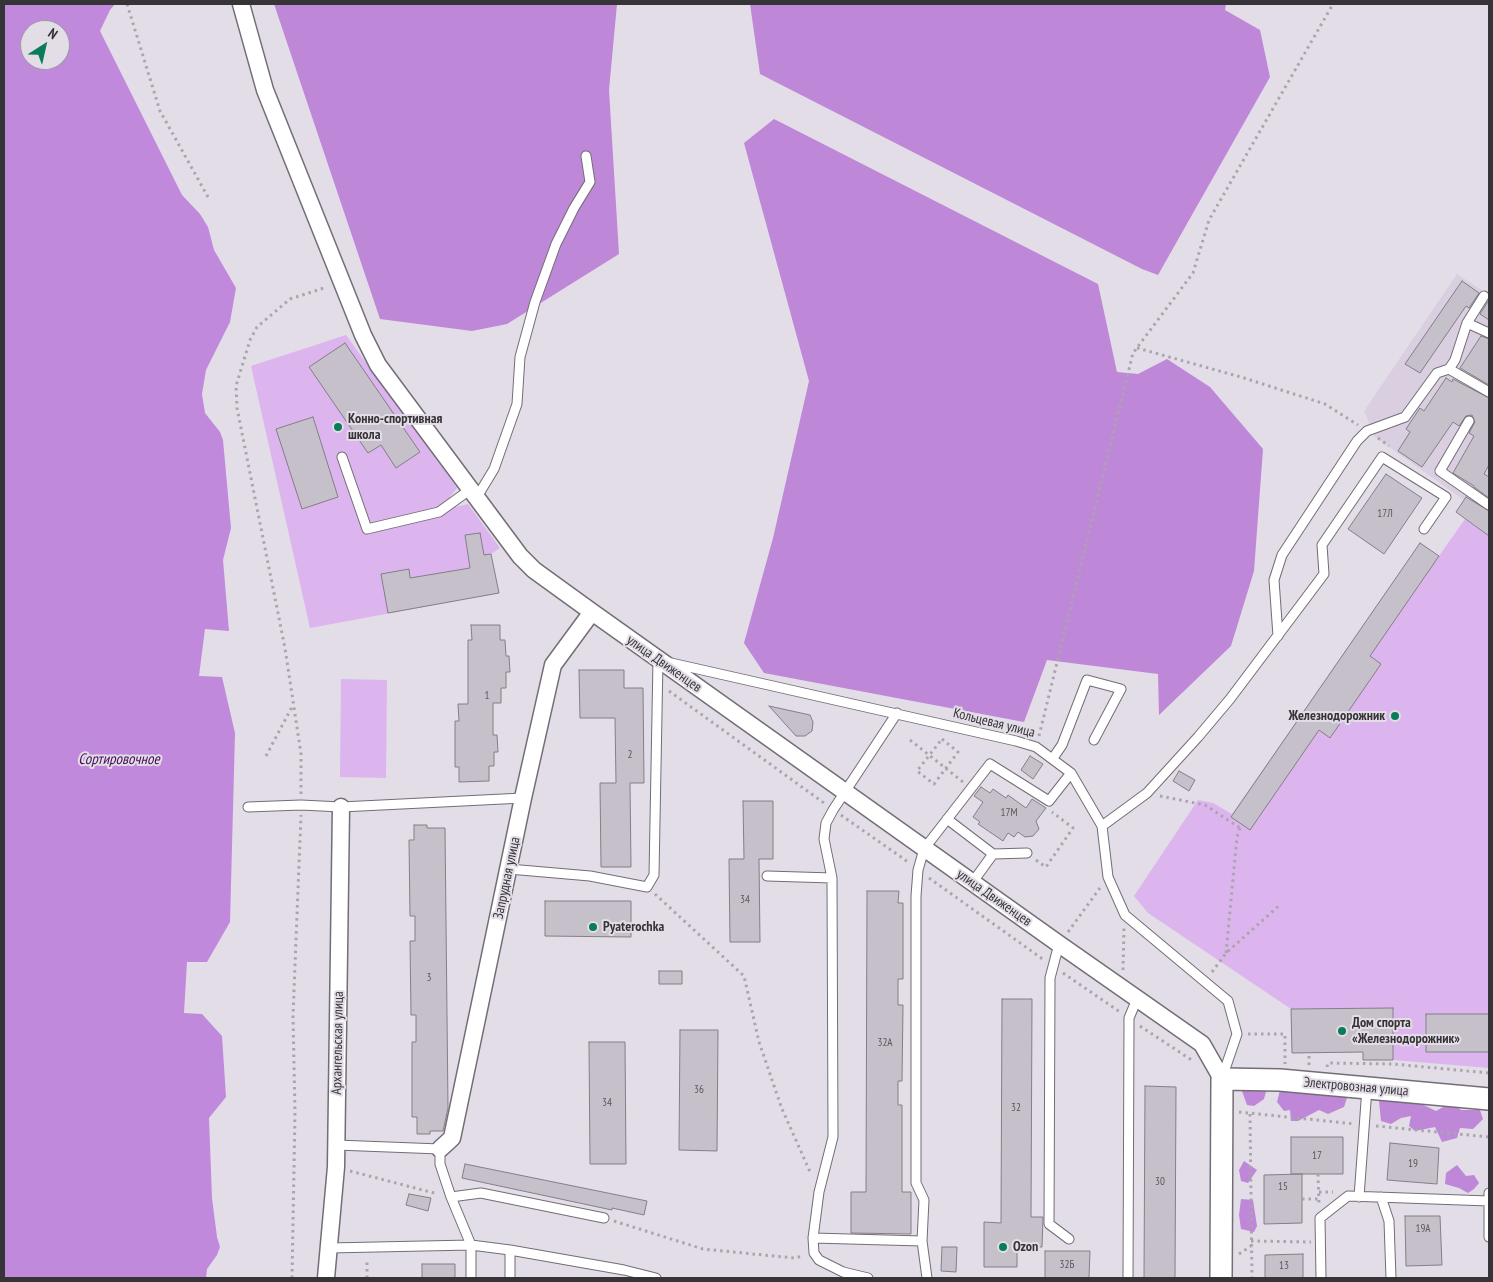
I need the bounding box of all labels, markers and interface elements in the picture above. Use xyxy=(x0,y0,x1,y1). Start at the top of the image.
north arrow xyxy=(20,20,70,70)
text: N xyxy=(45,24,61,43)
place label: Конно-спортивная школа xyxy=(348,411,442,444)
marker: Конно-спортивная школа xyxy=(332,421,344,433)
house number: 17Л xyxy=(1377,507,1393,521)
street label: улица Движенцев xyxy=(623,632,705,696)
house number: 1 xyxy=(485,689,489,703)
street label: Кольцевая улица xyxy=(951,705,1037,741)
place label: Железнодорожник xyxy=(1288,708,1385,724)
marker: Железнодорожник xyxy=(1389,710,1401,722)
house number: 2 xyxy=(628,748,632,762)
water label: Сортировочное xyxy=(78,751,160,769)
house number: 17М xyxy=(1001,806,1017,820)
street label: Запрудная улица xyxy=(490,835,524,921)
street label: улица Движенцев xyxy=(953,866,1035,930)
house number: 34 xyxy=(740,893,750,907)
place label: Pyaterochka xyxy=(603,919,664,935)
marker: Pyaterochka xyxy=(587,921,599,933)
house number: 3 xyxy=(427,971,431,985)
street label: Архангельская улица xyxy=(329,991,347,1095)
place label: Дом спорта «Железнодорожник» xyxy=(1352,1015,1460,1048)
marker: Дом спорта «Железнодорожник» xyxy=(1336,1025,1348,1037)
house number: 32А xyxy=(877,1036,893,1050)
street label: Электровозная улица xyxy=(1303,1074,1409,1100)
house number: 36 xyxy=(694,1083,704,1097)
house number: 34 xyxy=(602,1096,612,1110)
house number: 32 xyxy=(1011,1101,1021,1115)
house number: 17 xyxy=(1312,1149,1322,1163)
house number: 19 xyxy=(1408,1157,1418,1171)
house number: 30 xyxy=(1155,1175,1165,1189)
house number: 15 xyxy=(1278,1180,1288,1194)
house number: 19А xyxy=(1415,1222,1431,1236)
place label: Ozon xyxy=(1013,1239,1038,1255)
marker: Ozon xyxy=(997,1241,1009,1253)
house number: 32Б xyxy=(1060,1258,1074,1272)
house number: 13 xyxy=(1279,1259,1289,1273)

